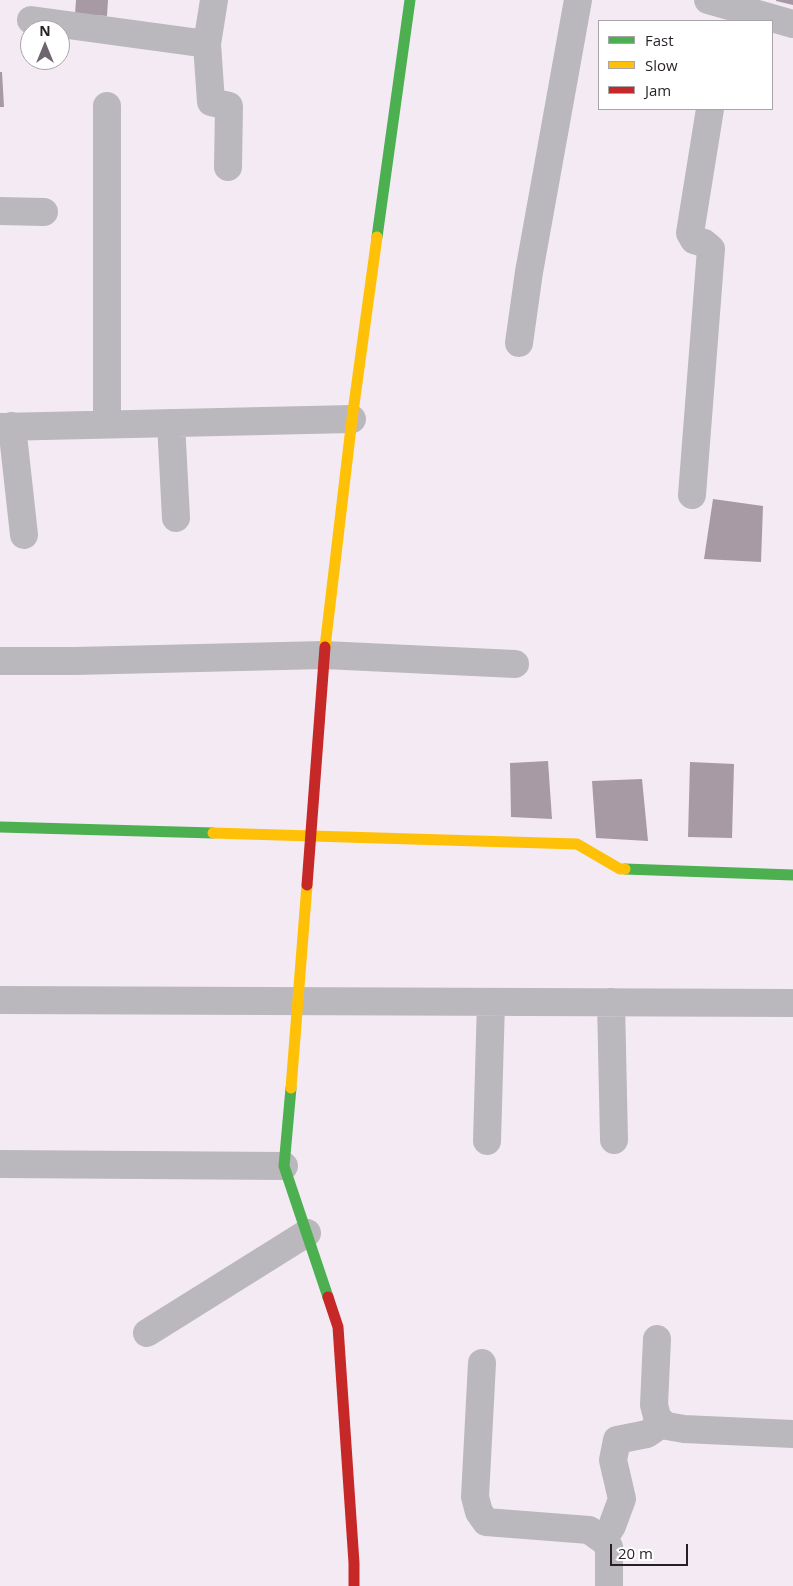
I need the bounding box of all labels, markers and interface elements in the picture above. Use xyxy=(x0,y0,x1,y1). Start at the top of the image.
north arrow xyxy=(20,20,70,70)
legend xyxy=(598,20,773,110)
text: N xyxy=(39,21,51,40)
text: Fast xyxy=(645,30,674,50)
text: Slow xyxy=(645,55,678,75)
text: Jam xyxy=(645,80,671,100)
scale bar xyxy=(613,1534,690,1566)
text: 20 m xyxy=(618,1543,653,1563)

